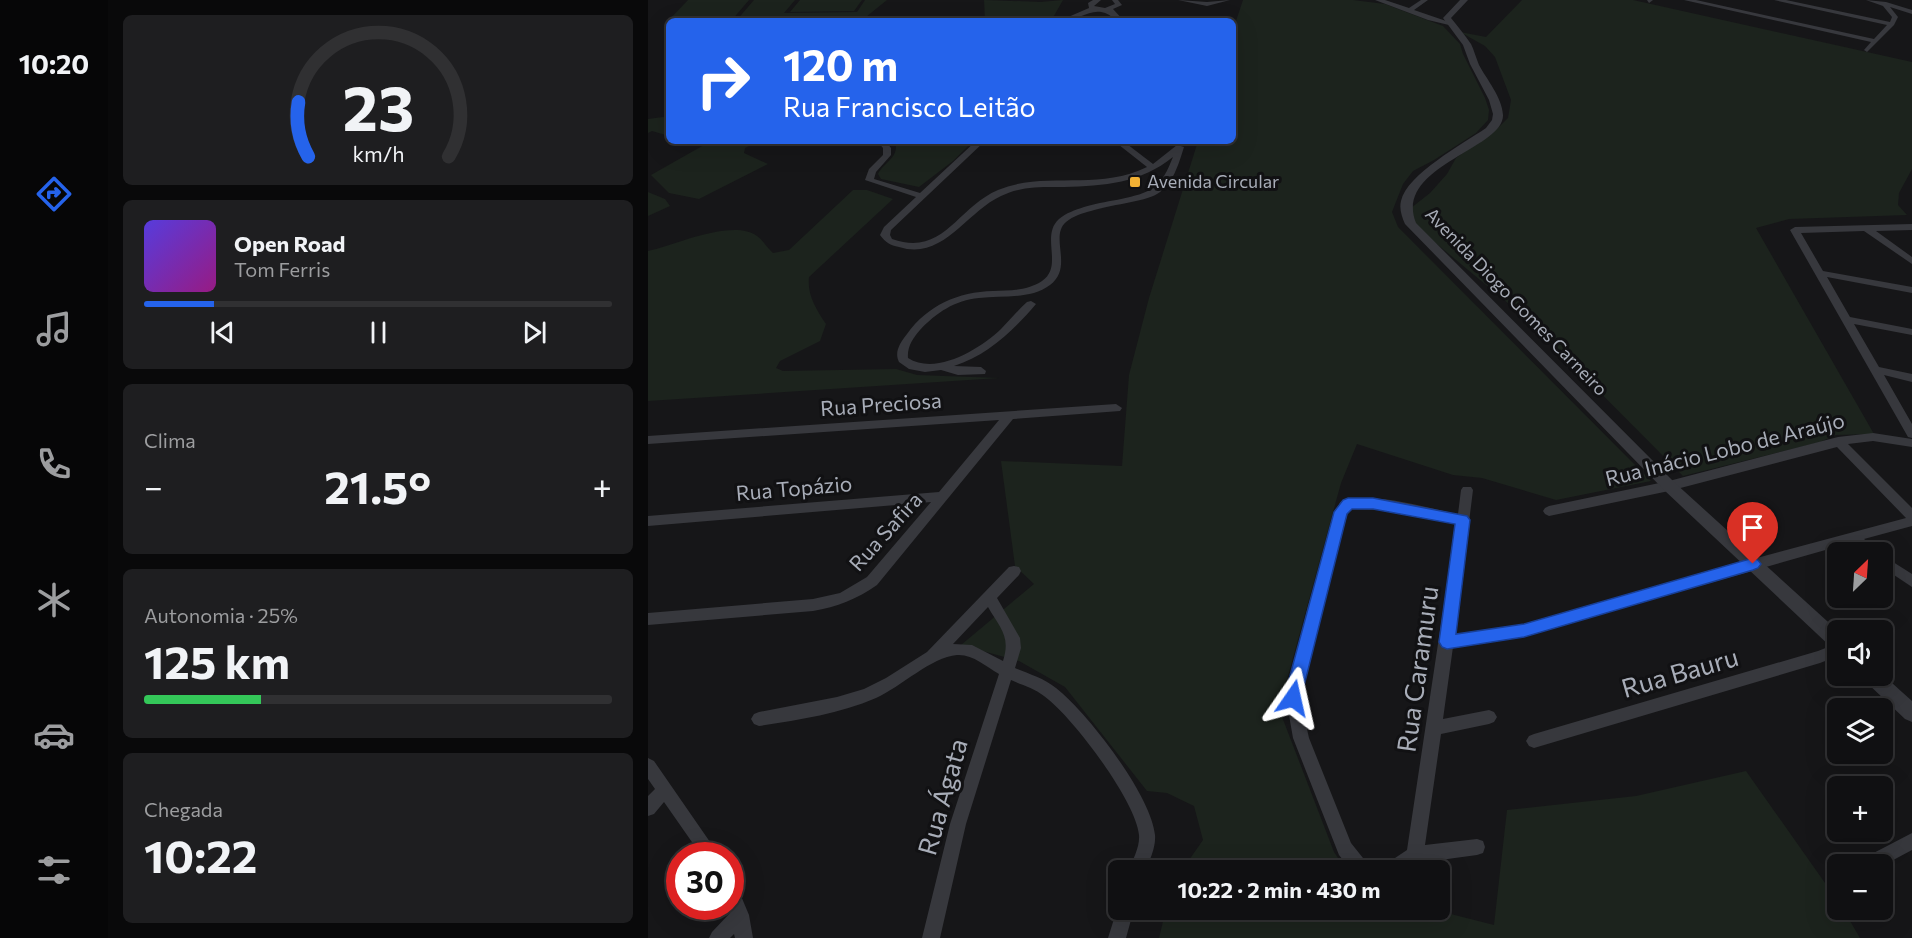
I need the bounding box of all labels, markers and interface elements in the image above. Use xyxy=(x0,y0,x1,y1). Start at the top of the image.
text: 120 m xyxy=(783,38,898,90)
icon: right xyxy=(684,42,762,120)
text: 10:20 xyxy=(19,47,89,80)
text: 23 xyxy=(342,68,414,144)
text: Rua Francisco Leitão xyxy=(783,90,1036,123)
text: km/h xyxy=(352,140,404,166)
place label: Avenida Circular xyxy=(1147,170,1279,192)
icon: directions xyxy=(33,173,75,215)
marker: Avenida Circular xyxy=(1128,175,1142,189)
street label: Avenida Diogo Gomes Carneiro xyxy=(1421,203,1612,400)
text: Open Road xyxy=(234,230,345,257)
text: Tom Ferris xyxy=(234,257,330,281)
icon: music xyxy=(33,308,75,350)
icon: previous xyxy=(206,316,239,349)
icon: pause xyxy=(362,316,395,349)
icon: next xyxy=(518,316,551,349)
street label: Rua Preciosa xyxy=(819,387,942,420)
street label: Rua Inácio Lobo de Araújo xyxy=(1602,407,1847,490)
text: Clima xyxy=(144,428,196,452)
icon: phone xyxy=(33,443,75,485)
text: 21.5° xyxy=(324,458,431,513)
text: − xyxy=(144,465,163,506)
text: + xyxy=(593,465,612,506)
street label: Rua Topázio xyxy=(735,470,853,505)
street label: Rua Safira xyxy=(843,487,927,575)
pin xyxy=(1727,502,1778,564)
icon: arrive xyxy=(1736,511,1769,544)
north arrow xyxy=(1827,542,1893,608)
map controls xyxy=(1827,542,1893,920)
icon: climate xyxy=(33,579,75,621)
street label: Rua Caramuru xyxy=(1390,584,1444,754)
text: Autonomia · 25% xyxy=(144,603,298,627)
button: sound xyxy=(1827,620,1893,686)
text: 125 km xyxy=(144,633,290,688)
street label: Rua Bauru xyxy=(1618,640,1742,703)
position arrow xyxy=(1261,666,1325,730)
button: layers xyxy=(1827,698,1893,764)
icon: car xyxy=(33,714,75,756)
street label: Rua Ágata xyxy=(910,735,973,858)
button: + xyxy=(1827,776,1893,842)
text: Chegada xyxy=(144,797,223,821)
text: 10:22 xyxy=(144,827,257,882)
speed limit sign: 30 xyxy=(666,842,744,920)
icon: filters xyxy=(33,849,75,891)
button: − xyxy=(1827,854,1893,920)
text: 10:22 · 2 min · 430 m xyxy=(1178,876,1380,903)

